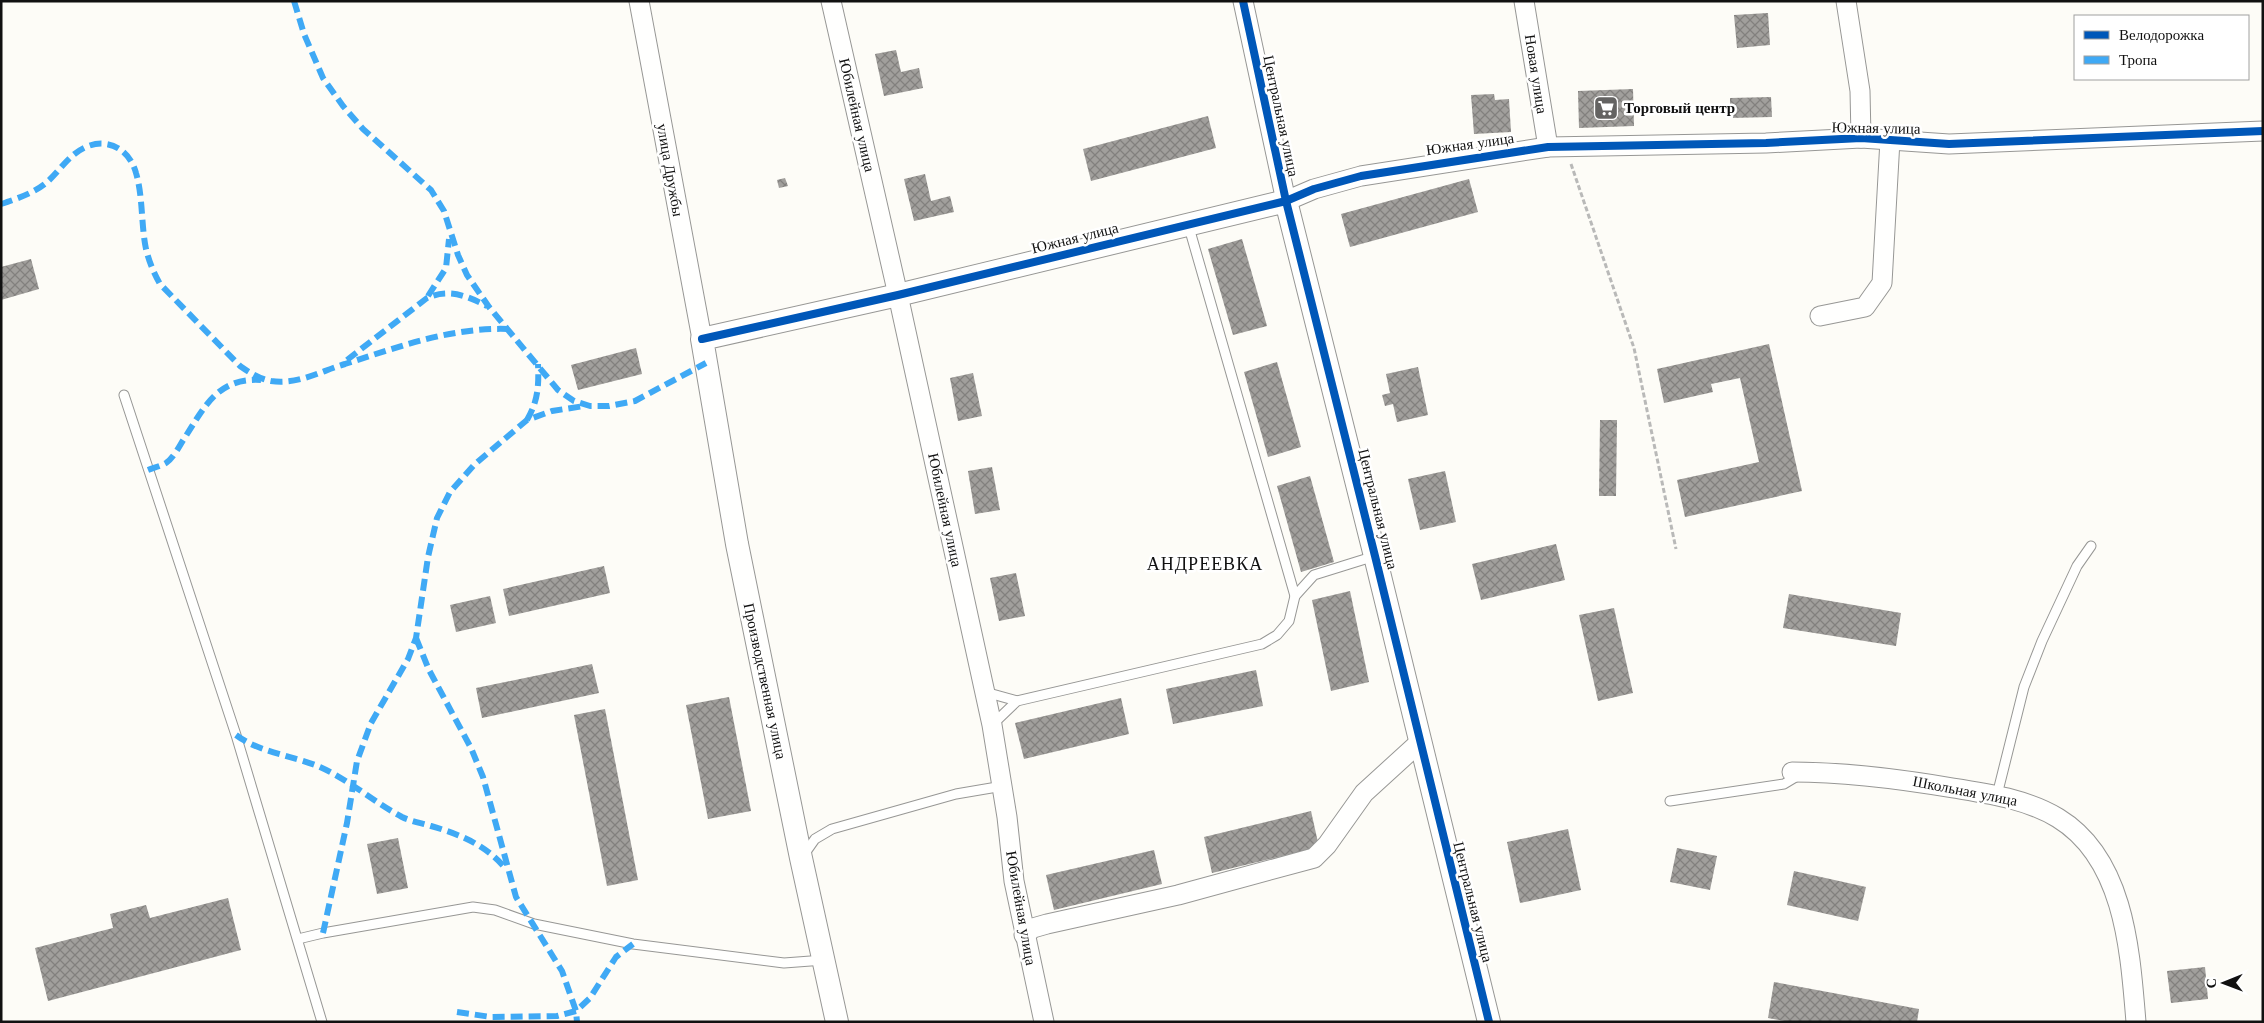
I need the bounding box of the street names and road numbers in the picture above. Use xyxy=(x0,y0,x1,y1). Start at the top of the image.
street label: Новая улица xyxy=(1521,33,1552,115)
street label: Центральная улица xyxy=(1259,53,1304,179)
street label: Юбилейная улица xyxy=(835,56,880,174)
street label: Южная улица xyxy=(1831,117,1921,138)
street label: улица Дружбы xyxy=(653,122,688,218)
street label: Южная улица xyxy=(1425,128,1516,159)
street label: Южная улица xyxy=(1029,217,1121,257)
street label: Центральная улица xyxy=(1354,447,1403,572)
street label: Юбилейная улица xyxy=(924,451,967,569)
street label: Производственная улица xyxy=(740,601,791,761)
street label: Школьная улица xyxy=(1911,771,2019,810)
street label: Центральная улица xyxy=(1449,840,1498,965)
street label: Юбилейная улица xyxy=(1002,849,1041,967)

